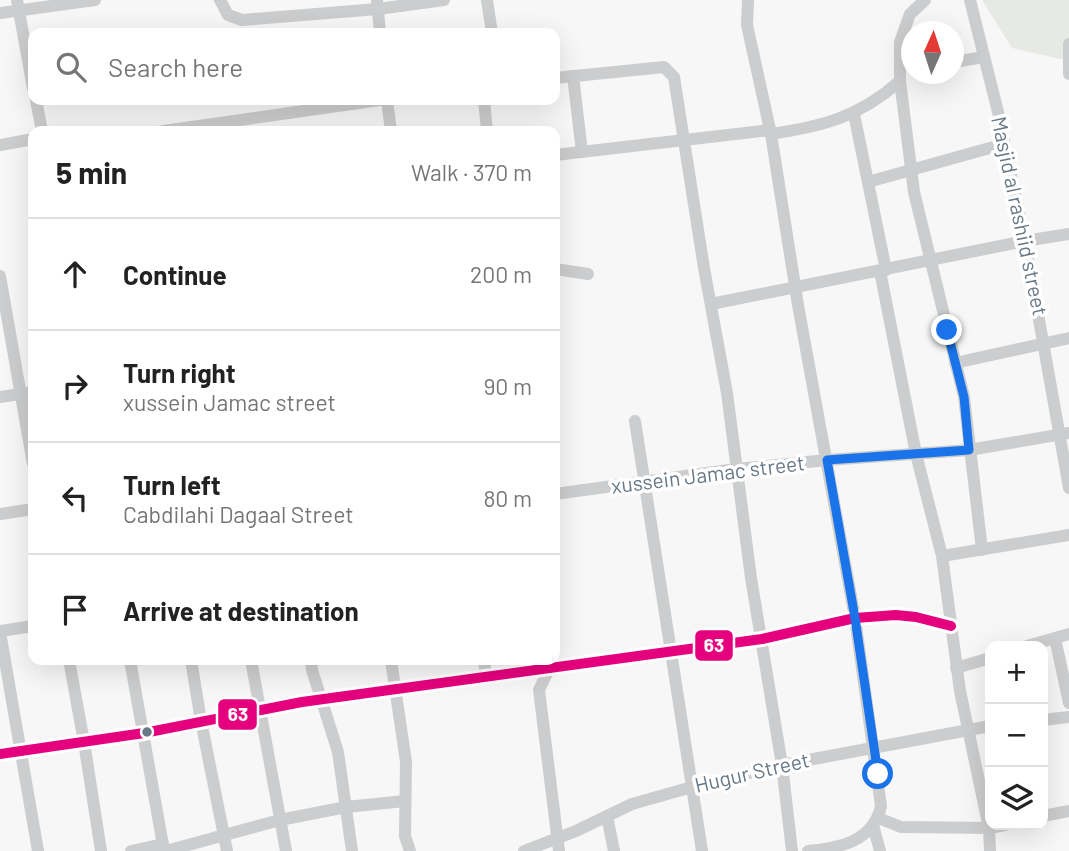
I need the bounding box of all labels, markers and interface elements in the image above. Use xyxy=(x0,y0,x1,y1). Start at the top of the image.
north arrow xyxy=(901,21,964,84)
search box xyxy=(28,28,560,105)
icon: search xyxy=(52,48,90,86)
text: Search here xyxy=(108,51,243,82)
street label: Masjid al rashiid street xyxy=(987,114,1054,318)
text: 5 min xyxy=(56,154,127,190)
text: Walk · 370 m xyxy=(411,158,532,186)
icon: ahead xyxy=(56,255,94,293)
text: Continue xyxy=(123,259,227,290)
text: 200 m xyxy=(470,260,532,288)
route end xyxy=(931,314,962,345)
text: Turn right xyxy=(123,357,236,388)
icon: right xyxy=(56,367,94,405)
text: 90 m xyxy=(483,372,532,400)
text: xussein Jamac street xyxy=(123,388,336,416)
street label: xussein Jamac street xyxy=(610,449,806,498)
text: Turn left xyxy=(123,469,221,500)
icon: left xyxy=(56,479,94,517)
text: 80 m xyxy=(483,484,532,512)
text: Cabdilahi Dagaal Street xyxy=(123,500,354,528)
icon: arrive xyxy=(56,591,94,629)
text: Arrive at destination xyxy=(123,595,359,626)
line badge: 63 xyxy=(694,629,734,662)
text: 63 xyxy=(704,633,724,656)
map controls xyxy=(985,641,1048,830)
button: + xyxy=(985,641,1048,704)
line badge: 63 xyxy=(217,698,258,731)
text: 63 xyxy=(228,702,248,725)
button: − xyxy=(985,704,1048,767)
unlabelled marker xyxy=(140,725,154,739)
street label: Hugur Street xyxy=(692,746,811,797)
route start xyxy=(862,758,893,789)
button: layers xyxy=(985,767,1048,830)

